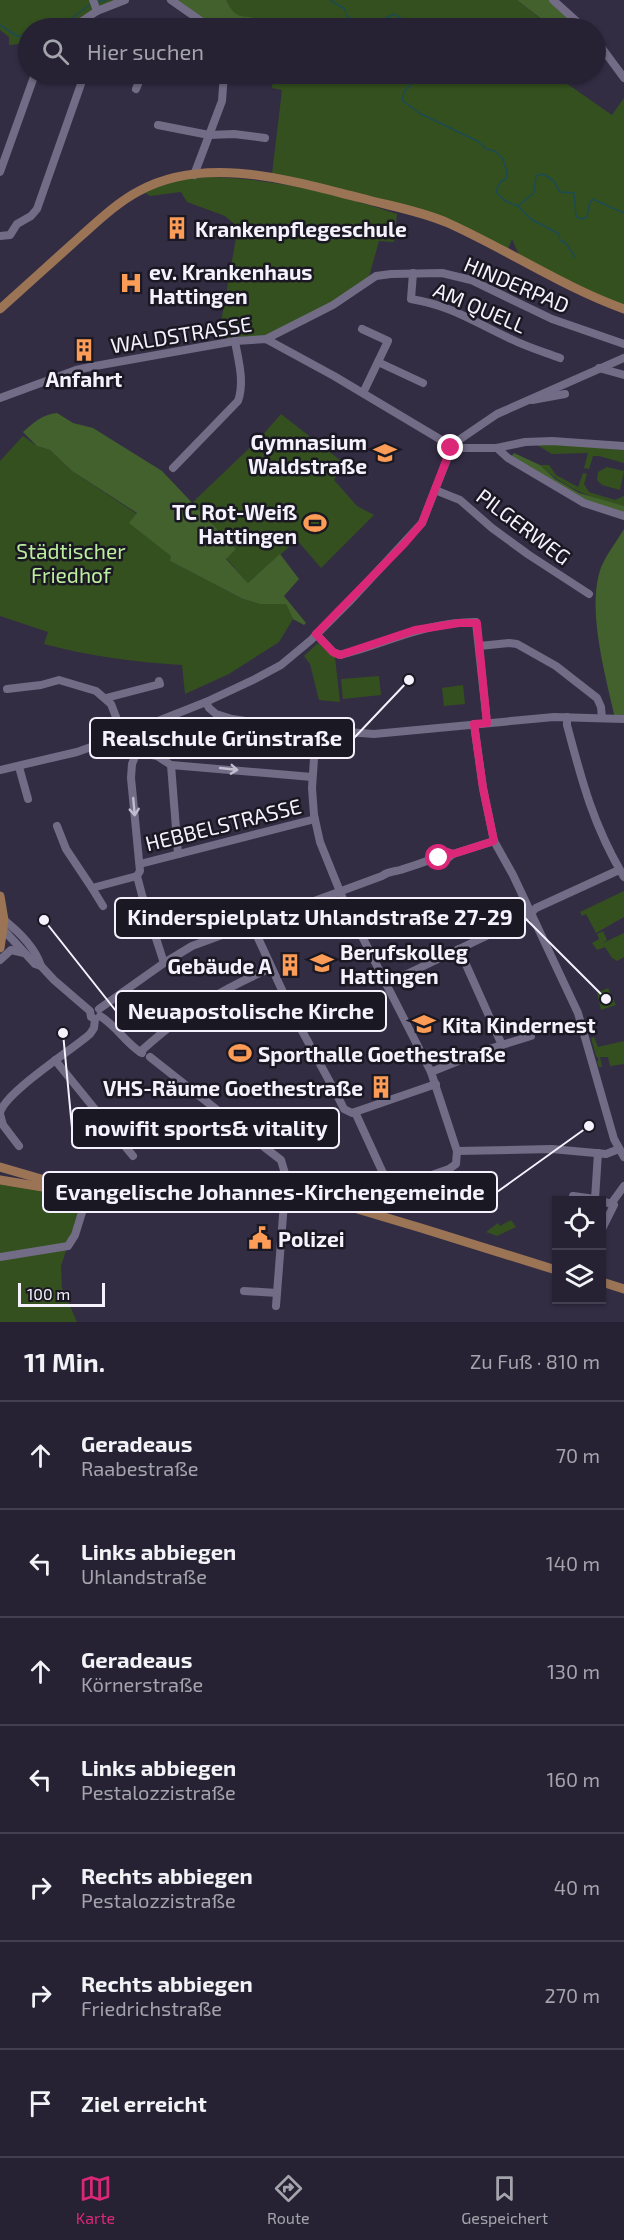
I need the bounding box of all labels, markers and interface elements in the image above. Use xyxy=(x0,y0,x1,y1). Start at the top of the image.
search box xyxy=(18,18,606,84)
icon: search xyxy=(39,35,72,68)
text: Hier suchen xyxy=(87,38,204,64)
building icon: Krankenpflegeschule xyxy=(164,215,190,241)
place label: Krankenpflegeschule xyxy=(195,216,407,241)
street label: HINDERPAD xyxy=(461,251,573,317)
place label: ev. Krankenhaus Hattingen xyxy=(149,259,313,308)
hospital icon: ev. Krankenhaus Hattingen xyxy=(118,270,144,296)
street label: AM QUELL xyxy=(430,276,530,339)
street label: WALDSTRASSE xyxy=(109,311,253,357)
building icon: Anfahrt xyxy=(71,337,97,363)
place label: Anfahrt xyxy=(46,366,123,391)
place label: Gymnasium Waldstraße xyxy=(248,429,367,478)
route end xyxy=(437,434,463,460)
school or university icon: Gymnasium Waldstraße xyxy=(372,440,398,466)
street label: PILGERWEG xyxy=(472,483,576,569)
place label: TC Rot-Weiß Hattingen xyxy=(172,499,297,548)
sports icon: TC Rot-Weiß Hattingen xyxy=(302,510,328,536)
park label: Städtischer Friedhof xyxy=(16,538,126,587)
callout: Realschule Grünstraße xyxy=(90,718,354,758)
text: Realschule Grünstraße xyxy=(102,724,342,750)
one-way arrow xyxy=(219,764,238,775)
street label: HEBBELSTRASSE xyxy=(142,793,304,855)
one-way arrow xyxy=(129,797,140,817)
route start xyxy=(425,844,451,870)
callout: Kinderspielplatz Uhlandstraße 27-29 xyxy=(115,898,525,938)
text: Kinderspielplatz Uhlandstraße 27-29 xyxy=(127,903,513,929)
place label: Berufskolleg Hattingen xyxy=(340,939,468,988)
school or university icon: Berufskolleg Hattingen xyxy=(309,950,335,976)
building icon: Gebäude A xyxy=(277,952,303,978)
place label: Gebäude A xyxy=(168,953,272,978)
callout: Neuapostolische Kirche xyxy=(116,991,386,1031)
text: Neuapostolische Kirche xyxy=(128,997,374,1023)
school or university icon: Kita Kindernest xyxy=(411,1011,437,1037)
place label: Kita Kindernest xyxy=(442,1012,596,1037)
sports icon: Sporthalle Goethestraße xyxy=(227,1040,253,1066)
place label: Sporthalle Goethestraße xyxy=(258,1041,506,1066)
building icon: VHS-Räume Goethestraße xyxy=(368,1074,394,1100)
place label: VHS-Räume Goethestraße xyxy=(103,1075,363,1100)
callout: nowifit sports& vitality xyxy=(72,1108,339,1148)
text: nowifit sports& vitality xyxy=(84,1114,328,1141)
callout: Evangelische Johannes-Kirchengemeinde xyxy=(43,1172,497,1212)
text: Evangelische Johannes-Kirchengemeinde xyxy=(55,1178,485,1204)
map controls xyxy=(552,1196,606,1304)
button: locate xyxy=(552,1196,606,1250)
public building icon: Polizei xyxy=(247,1225,273,1251)
place label: Polizei xyxy=(278,1226,345,1251)
button: layers xyxy=(552,1250,606,1304)
scale bar xyxy=(18,1280,105,1308)
text: 100 m xyxy=(27,1284,70,1303)
text: 11 Min. xyxy=(24,1346,105,1377)
text: Zu Fuß · 810 m xyxy=(470,1349,600,1373)
text: Geradeaus xyxy=(81,1430,192,1456)
icon: ahead xyxy=(24,1439,57,1472)
text: 70 m xyxy=(556,1443,600,1467)
text: Raabestraße xyxy=(81,1456,198,1480)
text: Links abbiegen xyxy=(81,1538,236,1564)
icon: left xyxy=(24,1547,57,1580)
text: 140 m xyxy=(546,1551,600,1575)
text: Uhlandstraße xyxy=(81,1564,207,1588)
text: Geradeaus xyxy=(81,1646,192,1672)
icon: ahead xyxy=(24,1655,57,1688)
text: 130 m xyxy=(547,1659,600,1683)
text: Körnerstraße xyxy=(81,1672,203,1696)
text: Links abbiegen xyxy=(81,1754,236,1780)
icon: left xyxy=(24,1763,57,1796)
text: 160 m xyxy=(547,1767,600,1791)
text: Pestalozzistraße xyxy=(81,1780,236,1804)
text: Rechts abbiegen xyxy=(81,1862,253,1888)
icon: right xyxy=(24,1871,57,1904)
text: 40 m xyxy=(554,1875,600,1899)
text: Pestalozzistraße xyxy=(81,1888,236,1912)
text: Rechts abbiegen xyxy=(81,1970,253,1996)
icon: right xyxy=(24,1979,57,2012)
text: 270 m xyxy=(544,1983,600,2007)
text: Friedrichstraße xyxy=(81,1996,222,2020)
icon: arrive xyxy=(24,2087,57,2120)
text: Ziel erreicht xyxy=(81,2090,207,2116)
tab: Karte xyxy=(76,2172,115,2227)
tab: Route xyxy=(267,2172,310,2227)
tab: Gespeichert xyxy=(461,2172,548,2227)

